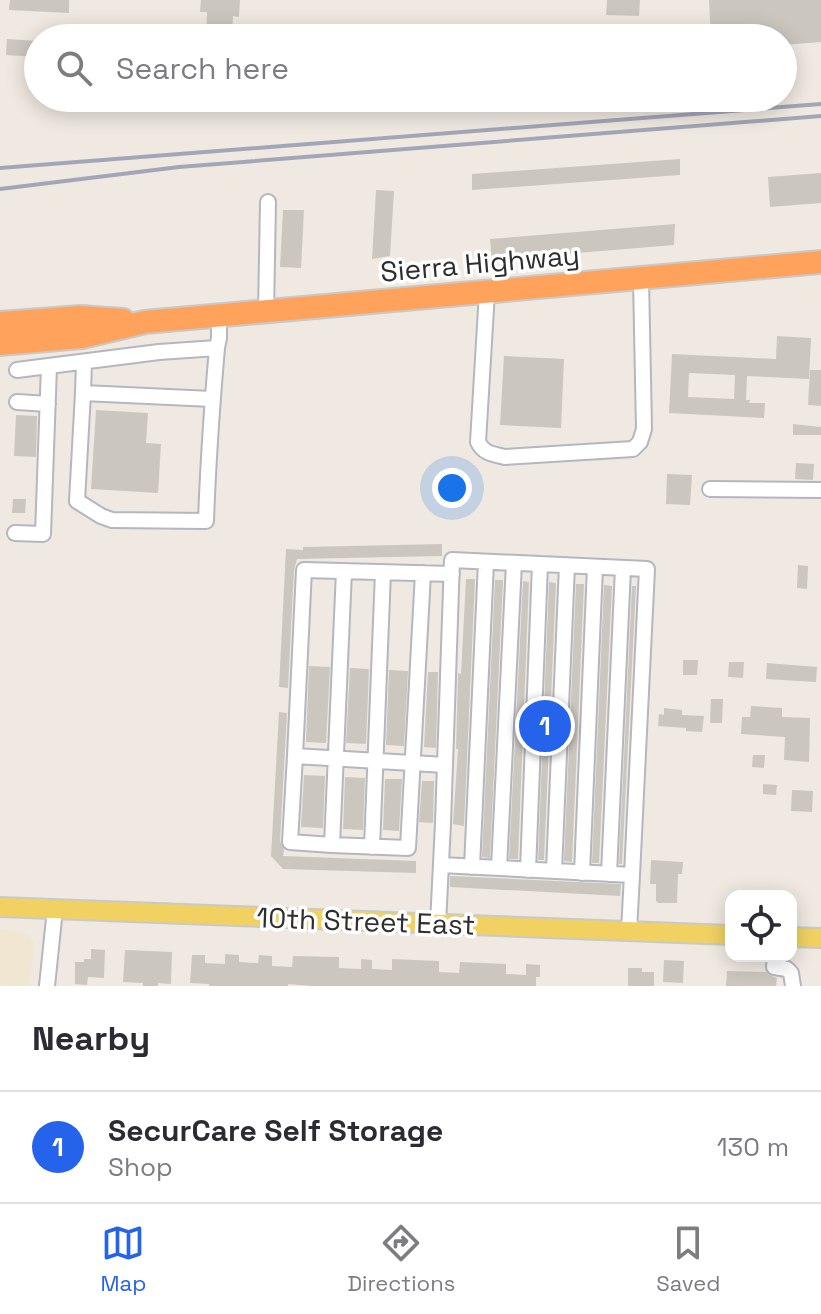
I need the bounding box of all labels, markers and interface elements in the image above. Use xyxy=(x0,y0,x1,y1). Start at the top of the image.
search box xyxy=(24,24,797,112)
icon: search xyxy=(52,46,96,90)
text: Search here xyxy=(116,49,289,88)
street label: Sierra Highway xyxy=(379,236,581,290)
your location xyxy=(432,468,472,508)
pin: 1 xyxy=(519,696,571,756)
map controls xyxy=(725,890,797,962)
button: locate xyxy=(725,890,797,962)
street label: 10th Street East xyxy=(256,899,476,943)
text: Nearby xyxy=(32,1017,150,1060)
text: SecurCare Self Storage xyxy=(108,1111,443,1150)
text: 1 xyxy=(52,1130,64,1164)
text: 130 m xyxy=(717,1130,789,1164)
text: Shop xyxy=(108,1150,173,1184)
tab: Map xyxy=(101,1221,146,1297)
tab: Directions xyxy=(347,1221,455,1297)
tab: Saved xyxy=(656,1221,720,1297)

